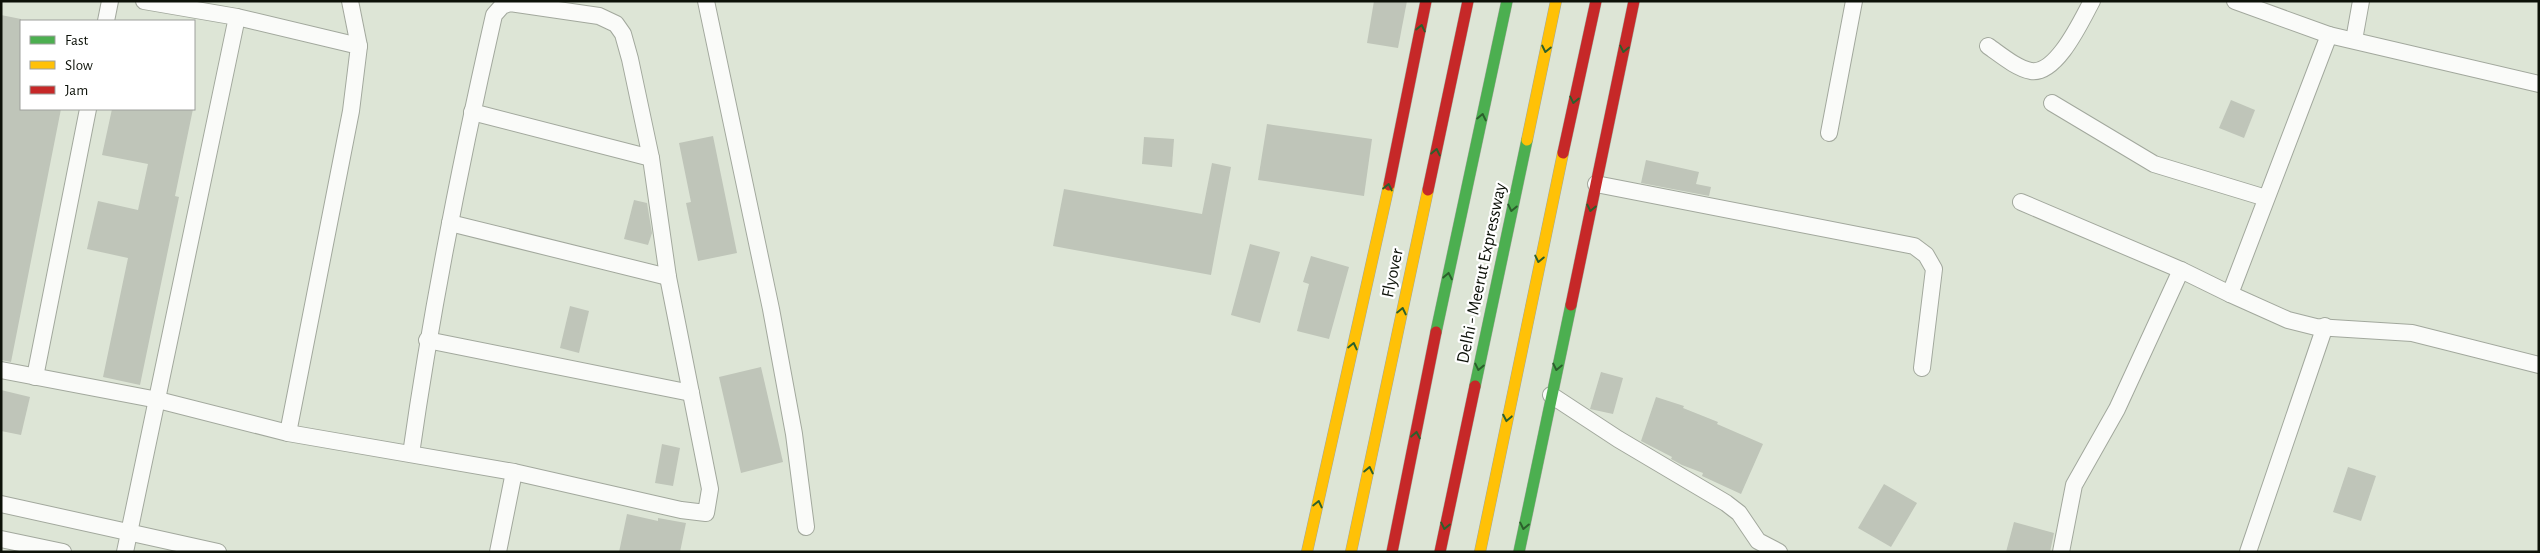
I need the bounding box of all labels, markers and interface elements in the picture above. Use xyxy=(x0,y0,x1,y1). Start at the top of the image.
legend xyxy=(20,20,195,110)
one-way arrow xyxy=(1415,23,1426,32)
text: Fast xyxy=(65,33,89,48)
one-way arrow xyxy=(1541,45,1551,53)
one-way arrow xyxy=(1619,45,1630,53)
text: Slow xyxy=(65,58,93,73)
text: Jam xyxy=(65,83,88,98)
one-way arrow xyxy=(1569,96,1580,105)
one-way arrow xyxy=(1476,113,1487,122)
one-way arrow xyxy=(1430,147,1441,156)
street label: Delhi - Meerut Expressway xyxy=(1454,181,1510,365)
one-way arrow xyxy=(1382,182,1393,191)
one-way arrow xyxy=(1507,204,1518,212)
one-way arrow xyxy=(1586,204,1597,213)
street label: Flyover xyxy=(1379,247,1407,299)
one-way arrow xyxy=(1534,254,1545,263)
one-way arrow xyxy=(1442,272,1452,280)
one-way arrow xyxy=(1396,306,1407,315)
one-way arrow xyxy=(1347,341,1358,350)
one-way arrow xyxy=(1474,363,1485,371)
one-way arrow xyxy=(1553,363,1563,372)
one-way arrow xyxy=(1502,414,1512,422)
one-way arrow xyxy=(1410,431,1420,440)
one-way arrow xyxy=(1363,465,1373,474)
one-way arrow xyxy=(1312,500,1323,509)
one-way arrow xyxy=(1440,522,1451,530)
one-way arrow xyxy=(1519,522,1530,531)

